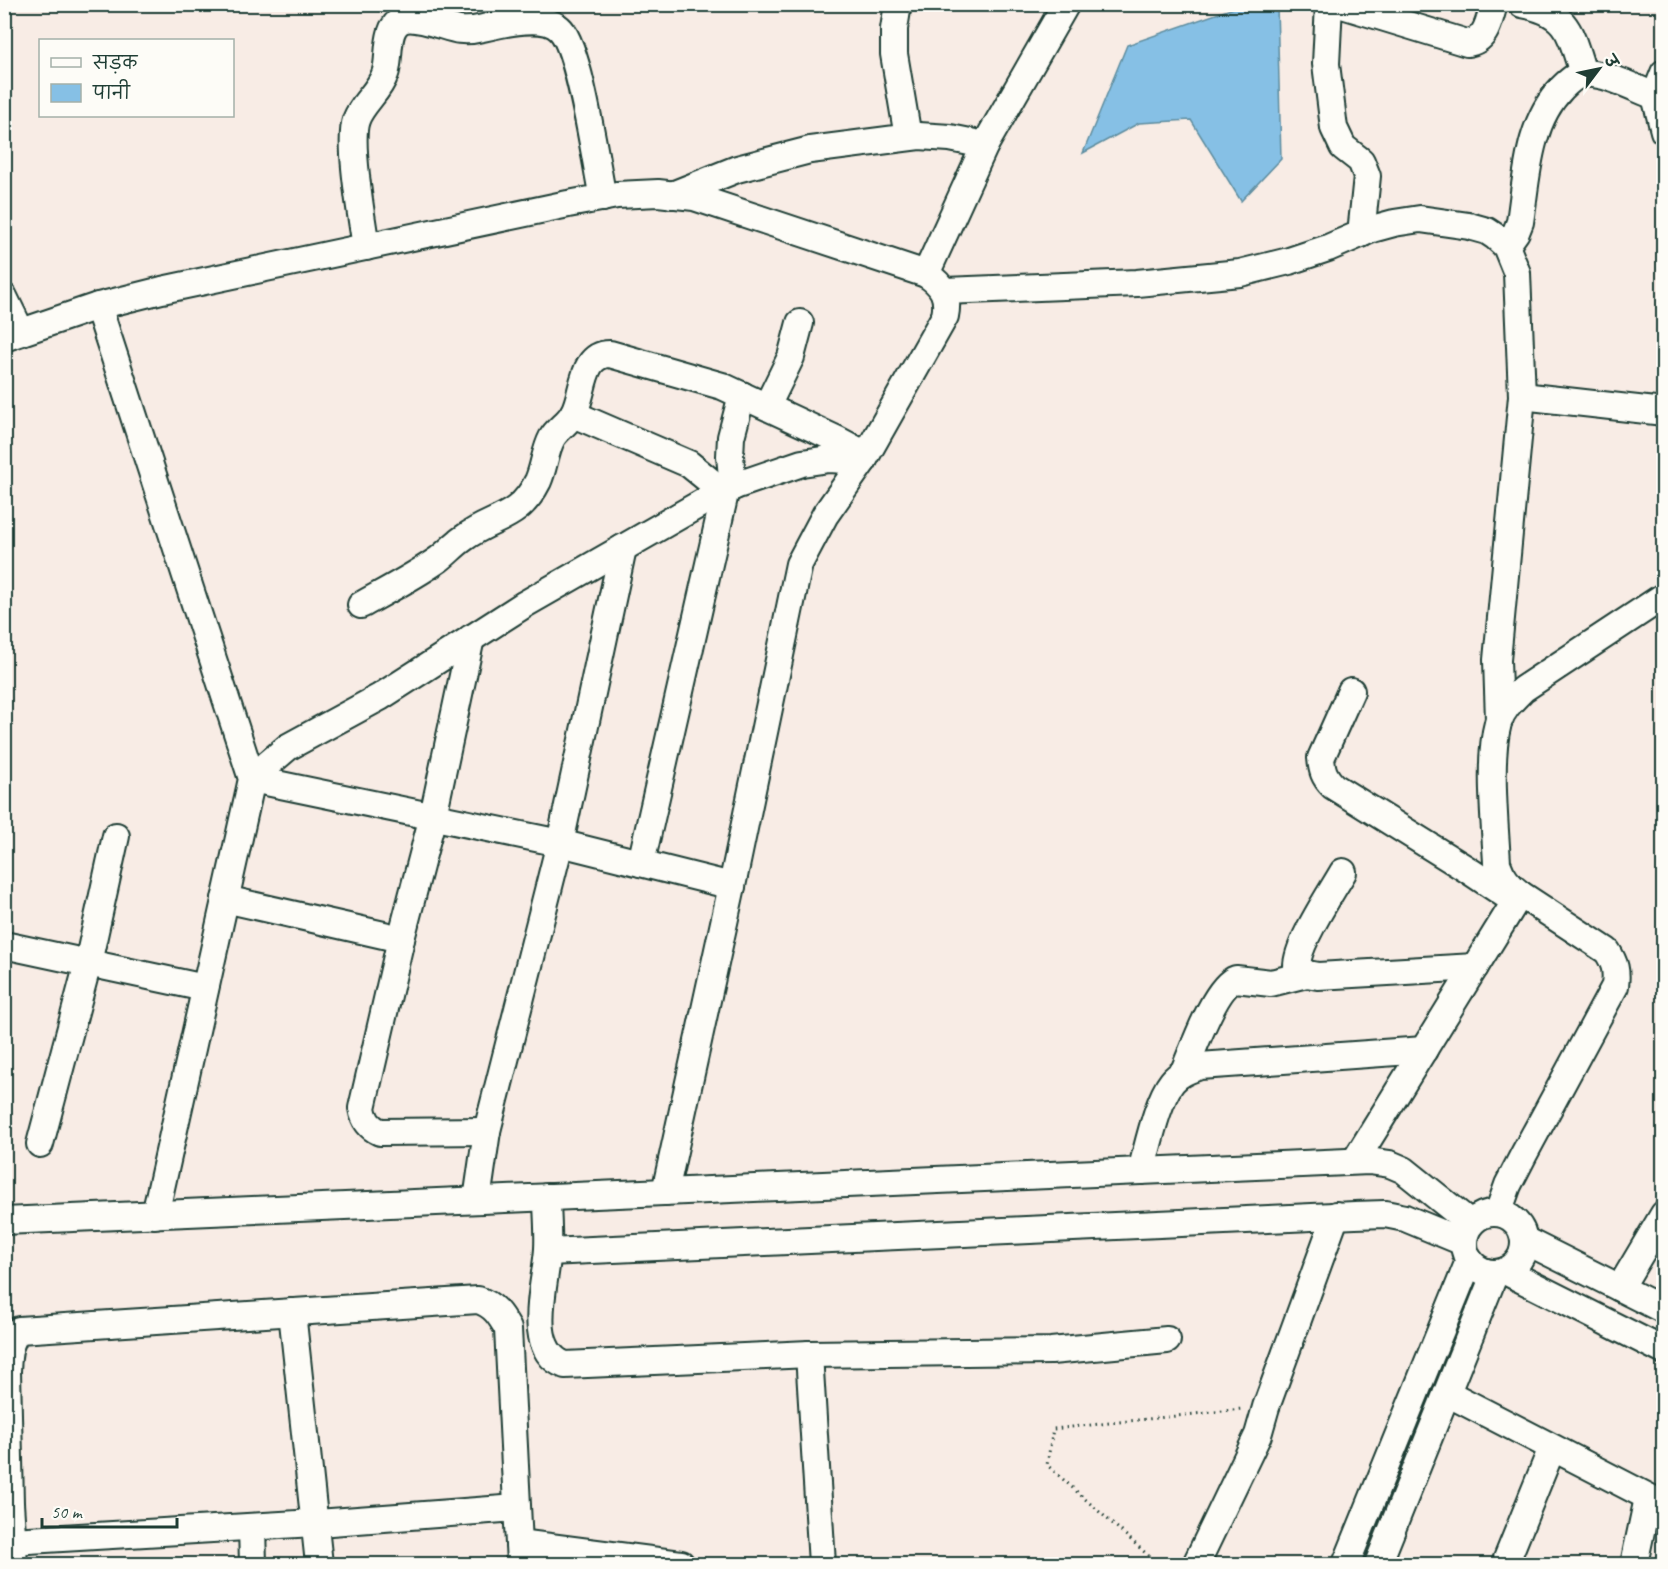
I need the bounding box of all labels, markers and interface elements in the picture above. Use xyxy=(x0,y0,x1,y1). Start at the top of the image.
legend xyxy=(39,39,234,117)
north arrow xyxy=(1569,39,1629,99)
text: उ xyxy=(1599,50,1623,73)
text: सड़क xyxy=(92,52,138,74)
text: पानी xyxy=(92,79,131,104)
scale bar xyxy=(42,1491,177,1529)
text: 50 m xyxy=(51,1501,84,1523)

